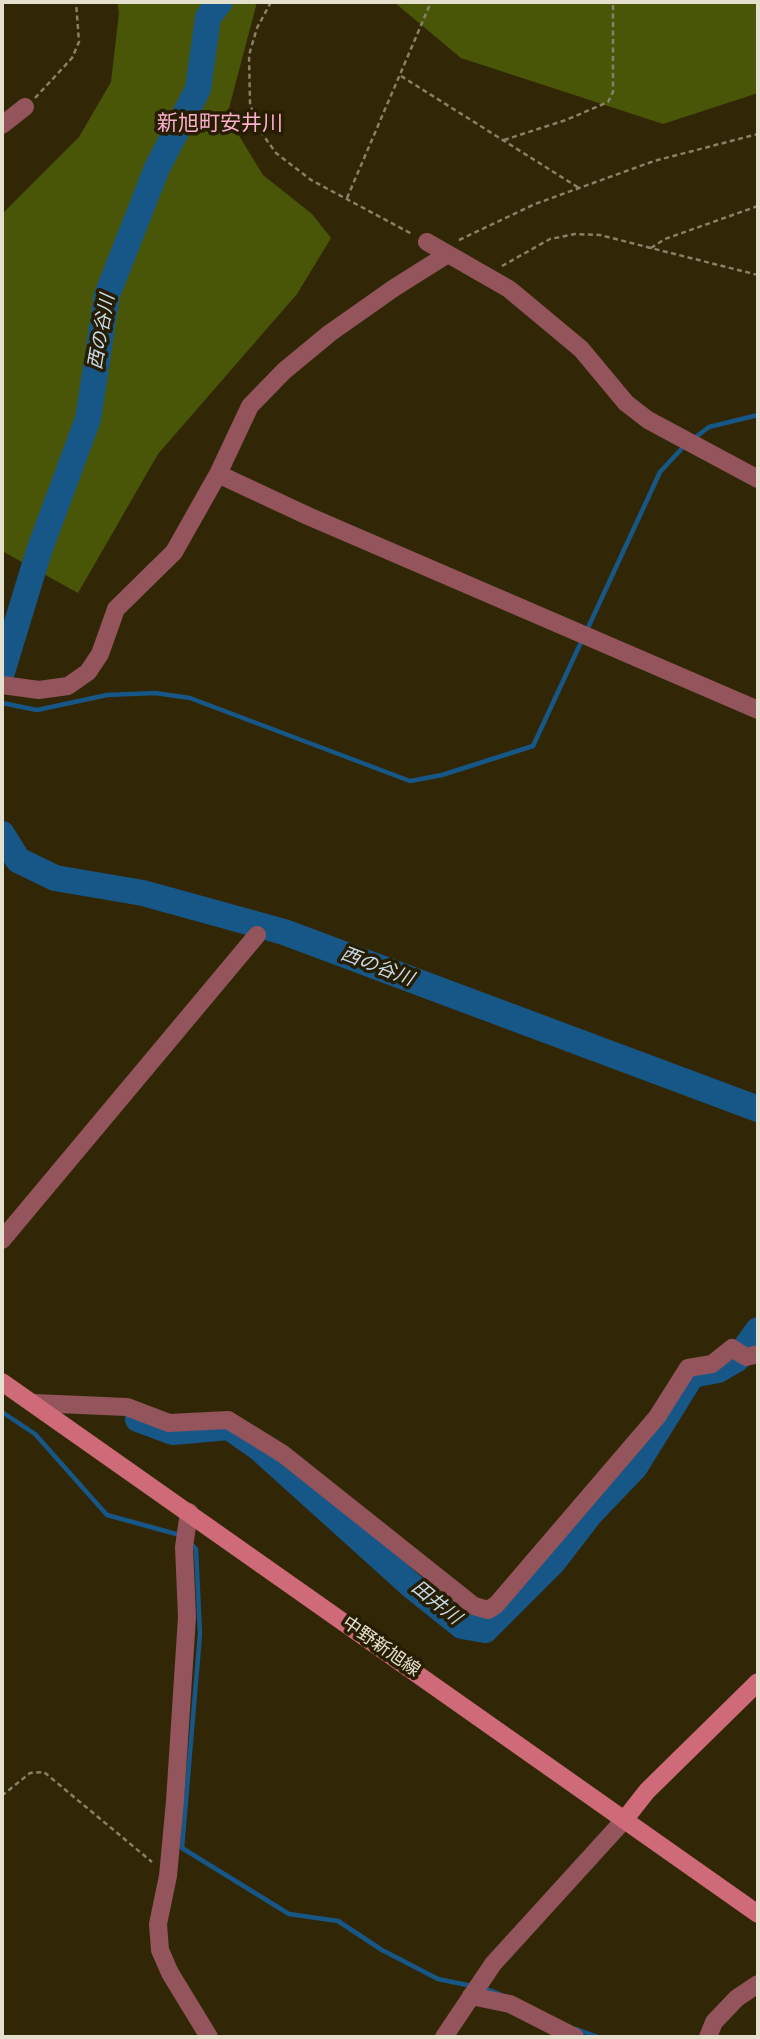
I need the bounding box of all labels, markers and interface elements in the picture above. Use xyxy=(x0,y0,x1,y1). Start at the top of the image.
district label: 新旭町安井川 xyxy=(157,111,283,137)
water label: 西の谷川 xyxy=(84,293,120,371)
water label: 西の谷川 xyxy=(337,943,417,991)
water label: 田井川 xyxy=(407,1576,465,1630)
street label: 中野新旭線 xyxy=(338,1612,424,1682)

